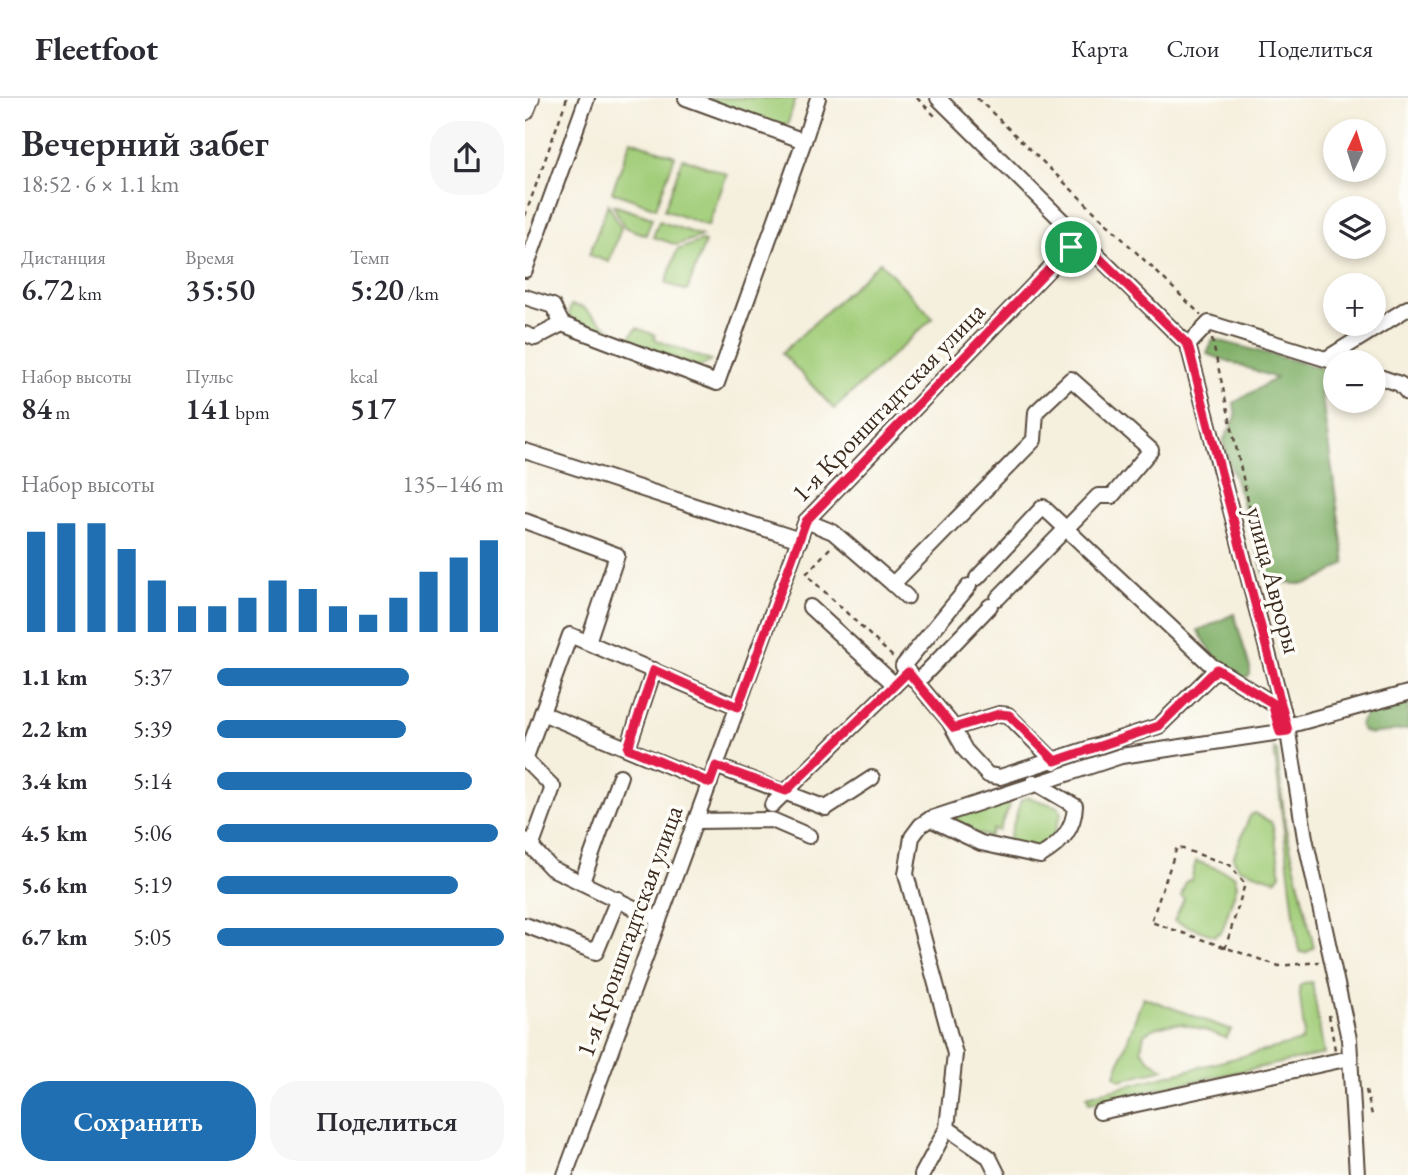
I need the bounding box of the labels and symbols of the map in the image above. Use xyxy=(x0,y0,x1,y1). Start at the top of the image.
north arrow xyxy=(1323,119,1386,182)
pin xyxy=(1041,217,1101,277)
street label: 1-я Кронштадтская улица xyxy=(784,294,993,509)
street label: улица Авроры xyxy=(1238,503,1310,657)
street label: 1-я Кронштадтская улица xyxy=(568,800,691,1061)

